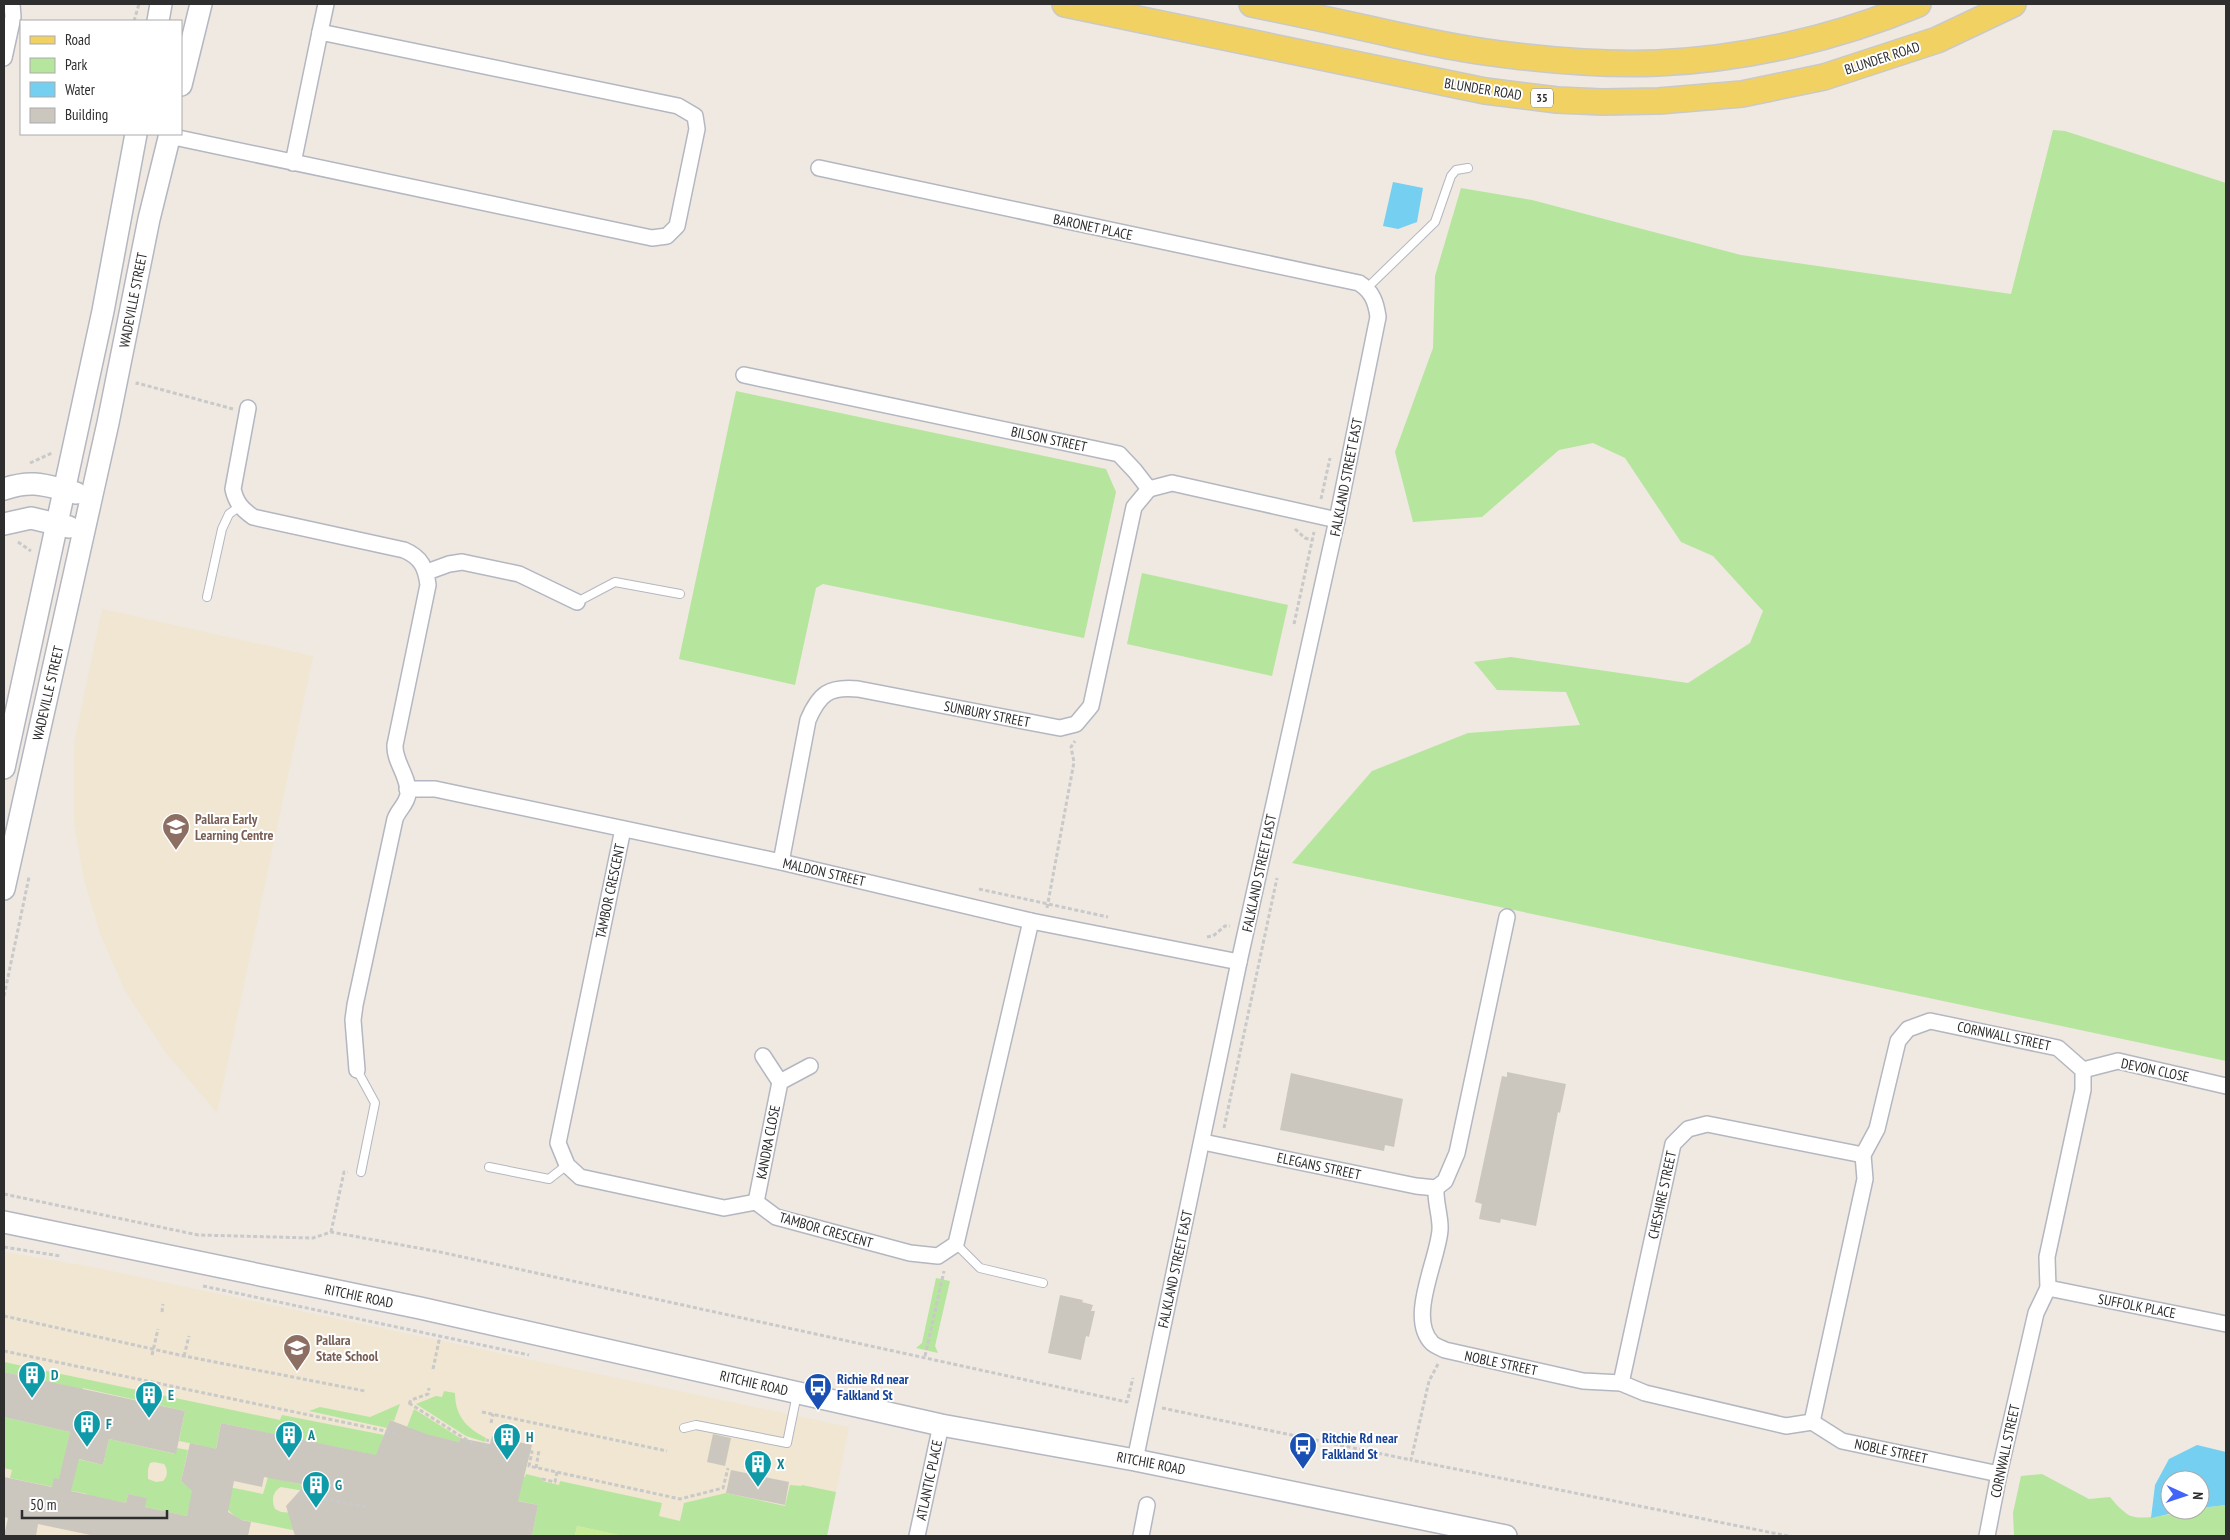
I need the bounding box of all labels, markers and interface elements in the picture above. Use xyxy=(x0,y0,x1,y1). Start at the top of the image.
legend xyxy=(20,20,182,135)
text: Road xyxy=(65,30,91,49)
street label: BLUNDER ROAD xyxy=(1842,37,1922,79)
text: Park xyxy=(65,55,87,74)
street label: BLUNDER ROAD xyxy=(1443,74,1523,104)
text: Water xyxy=(65,80,96,99)
road number: 35 xyxy=(1531,89,1553,108)
text: Building xyxy=(65,105,108,124)
street label: BARONET PLACE xyxy=(1052,210,1134,244)
street label: WADEVILLE STREET xyxy=(115,250,151,349)
street label: FALKLAND STREET EAST xyxy=(1326,416,1366,538)
street label: BILSON STREET xyxy=(1009,422,1089,456)
street label: WADEVILLE STREET xyxy=(28,643,68,742)
street label: SUNBURY STREET xyxy=(943,697,1032,731)
place label: Pallara Early Learning Centre xyxy=(195,810,274,844)
school or university icon: Pallara Early Learning Centre xyxy=(161,812,191,851)
street label: FALKLAND STREET EAST xyxy=(1238,812,1280,934)
street label: TAMBOR CRESCENT xyxy=(591,841,629,940)
street label: MALDON STREET xyxy=(781,854,868,890)
street label: CORNWALL STREET xyxy=(1956,1017,2053,1055)
street label: DEVON CLOSE xyxy=(2119,1054,2191,1086)
street label: KANDRA CLOSE xyxy=(752,1104,784,1180)
street label: ELEGANS STREET xyxy=(1276,1148,1363,1184)
street label: CHESHIRE STREET xyxy=(1644,1149,1680,1241)
street label: TAMBOR CRESCENT xyxy=(777,1208,875,1252)
street label: FALKLAND STREET EAST xyxy=(1154,1208,1196,1330)
street label: RITCHIE ROAD xyxy=(323,1280,395,1312)
street label: SUFFOLK PLACE xyxy=(2097,1290,2177,1322)
place label: Pallara State School xyxy=(316,1331,379,1365)
school or university icon: Pallara State School xyxy=(282,1333,312,1372)
street label: NOBLE STREET xyxy=(1463,1347,1540,1380)
building icon: D xyxy=(17,1360,47,1399)
place label: D xyxy=(51,1366,59,1384)
street label: RITCHIE ROAD xyxy=(718,1366,790,1400)
place label: Richie Rd near Falkland St xyxy=(837,1370,910,1404)
bus stop icon: Richie Rd near Falkland St xyxy=(803,1372,833,1411)
building icon: E xyxy=(134,1380,164,1419)
place label: E xyxy=(168,1386,174,1404)
street label: CORNWALL STREET xyxy=(1986,1402,2024,1499)
building icon: F xyxy=(72,1409,102,1448)
place label: F xyxy=(106,1415,112,1433)
building icon: A xyxy=(274,1420,304,1459)
building icon: H xyxy=(492,1422,522,1461)
place label: A xyxy=(307,1426,316,1444)
place label: H xyxy=(526,1428,533,1446)
place label: Ritchie Rd near Falkland St xyxy=(1322,1429,1399,1463)
bus stop icon: Ritchie Rd near Falkland St xyxy=(1288,1431,1318,1470)
street label: NOBLE STREET xyxy=(1853,1435,1930,1468)
street label: ATLANTIC PLACE xyxy=(912,1438,946,1522)
street label: RITCHIE ROAD xyxy=(1115,1448,1187,1478)
building icon: X xyxy=(743,1449,773,1488)
place label: X xyxy=(777,1455,785,1473)
building icon: G xyxy=(301,1470,331,1509)
north arrow xyxy=(2160,1470,2210,1520)
place label: G xyxy=(335,1476,342,1494)
scale bar xyxy=(22,1488,168,1520)
text: N xyxy=(2189,1491,2207,1500)
text: 50 m xyxy=(30,1495,56,1514)

